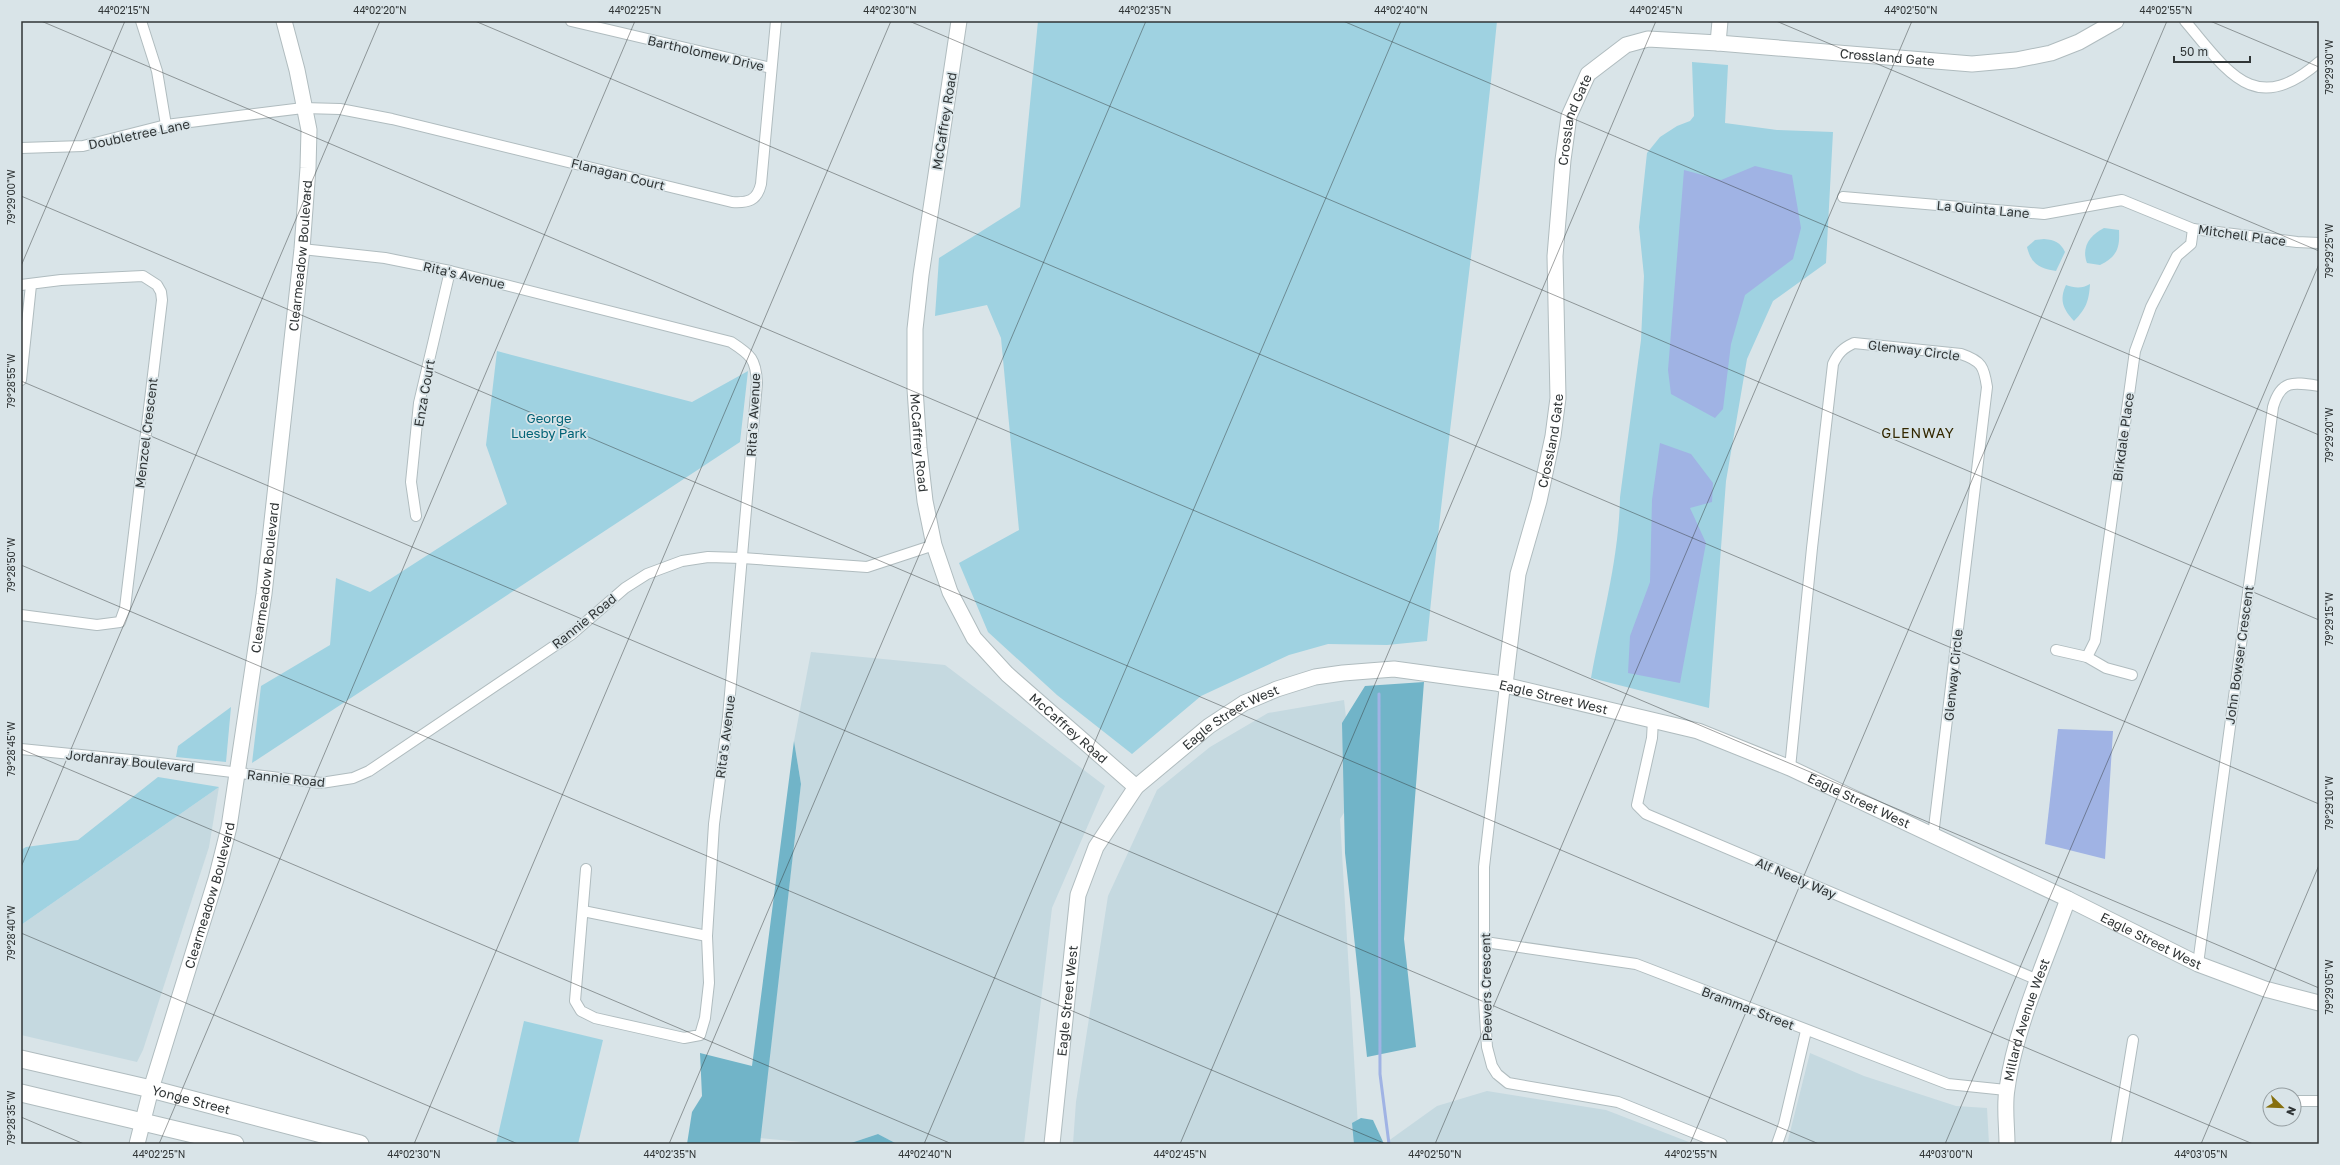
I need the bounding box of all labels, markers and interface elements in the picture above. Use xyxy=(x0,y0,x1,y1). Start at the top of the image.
text: 44°02'15"N xyxy=(98,4,150,16)
text: 44°02'20"N xyxy=(353,4,407,16)
text: 44°02'25"N xyxy=(609,4,661,16)
text: 44°02'30"N xyxy=(863,4,917,16)
text: 44°02'35"N xyxy=(1119,4,1171,16)
text: 44°02'40"N xyxy=(1374,4,1428,16)
text: 44°02'45"N xyxy=(1629,4,1683,16)
text: 44°02'50"N xyxy=(1884,4,1938,16)
text: 44°02'55"N xyxy=(2140,4,2192,16)
street label: Bartholomew Drive xyxy=(646,32,766,74)
scale bar xyxy=(2174,38,2250,64)
text: 79°29'30"W xyxy=(2323,39,2335,95)
text: 50 m xyxy=(2180,44,2208,59)
street label: Crossland Gate xyxy=(1839,45,1935,69)
street label: McCaffrey Road xyxy=(928,71,960,171)
street label: Crossland Gate xyxy=(1555,71,1595,166)
street label: Doubletree Lane xyxy=(87,115,191,153)
street label: Flanagan Court xyxy=(569,155,667,193)
text: 79°29'00"W xyxy=(5,169,17,225)
street label: Clearmeadow Boulevard xyxy=(285,180,315,332)
street label: La Quinta Lane xyxy=(1936,197,2030,221)
street label: Mitchell Place xyxy=(2197,221,2287,249)
text: 79°29'25"W xyxy=(2323,223,2335,278)
street label: Rita's Avenue xyxy=(421,258,507,292)
street label: Glenway Circle xyxy=(1867,336,1961,364)
text: 79°28'55"W xyxy=(5,353,17,408)
street label: Enza Court xyxy=(410,358,438,428)
street label: Rita's Avenue xyxy=(743,373,763,457)
street label: Menzcel Crescent xyxy=(131,377,161,489)
street label: Birkdale Place xyxy=(2109,392,2137,482)
street label: McCaffrey Road xyxy=(907,393,932,493)
street label: Crossland Gate xyxy=(1534,394,1566,489)
text: 79°29'20"W xyxy=(2323,407,2335,463)
park label: George Luesby Park xyxy=(511,410,588,441)
district label: GLENWAY xyxy=(1881,424,1955,441)
street label: Clearmeadow Boulevard xyxy=(247,502,282,654)
text: 79°28'50"W xyxy=(5,537,17,593)
street label: John Bowser Crescent xyxy=(2221,585,2257,725)
street label: Rannie Road xyxy=(549,590,619,652)
text: 79°29'15"W xyxy=(2323,592,2335,646)
street label: Glenway Circle xyxy=(1940,628,1966,722)
street label: Eagle Street West xyxy=(1498,676,1610,717)
street label: Eagle Street West xyxy=(1179,681,1281,753)
street label: McCaffrey Road xyxy=(1026,690,1111,767)
street label: Rita's Avenue xyxy=(712,695,738,779)
text: 79°28'45"W xyxy=(5,721,17,776)
street label: Jordanray Boulevard xyxy=(65,746,195,776)
street label: Rannie Road xyxy=(246,766,326,790)
street label: Eagle Street West xyxy=(1805,770,1913,832)
text: 79°29'10"W xyxy=(2323,776,2335,830)
street label: Clearmeadow Boulevard xyxy=(181,821,238,971)
street label: Alf Neely Way xyxy=(1753,854,1839,902)
text: 79°28'40"W xyxy=(5,905,17,961)
street label: Eagle Street West xyxy=(2098,909,2204,973)
street label: Peevers Crescent xyxy=(1477,932,1495,1042)
street label: Eagle Street West xyxy=(1053,945,1081,1057)
street label: Millard Avenue West xyxy=(2000,956,2053,1082)
text: 79°29'05"W xyxy=(2323,959,2335,1015)
street label: Brammar Street xyxy=(1699,983,1797,1033)
street label: Yonge Street xyxy=(150,1082,232,1118)
north arrow xyxy=(2262,1087,2302,1127)
text: 79°28'35"W xyxy=(5,1090,17,1145)
text: N xyxy=(2284,1105,2299,1117)
text: 44°02'25"N xyxy=(133,1148,185,1160)
text: 44°02'30"N xyxy=(387,1148,441,1160)
text: 44°02'35"N xyxy=(644,1148,696,1160)
text: 44°02'40"N xyxy=(898,1148,952,1160)
text: 44°02'45"N xyxy=(1153,1148,1207,1160)
text: 44°02'50"N xyxy=(1408,1148,1462,1160)
text: 44°02'55"N xyxy=(1665,1148,1717,1160)
text: 44°03'00"N xyxy=(1919,1148,1973,1160)
text: 44°03'05"N xyxy=(2174,1148,2228,1160)

